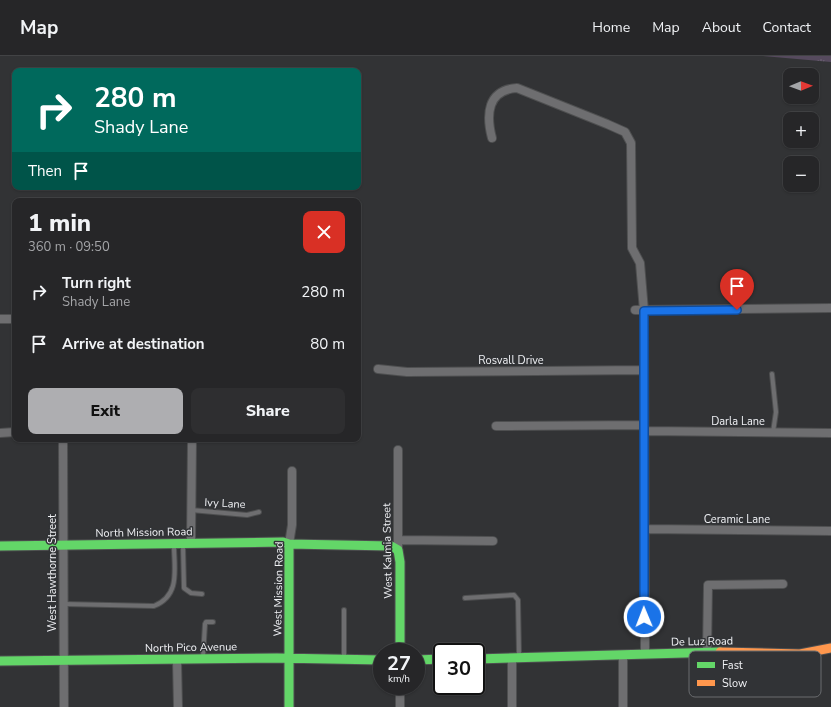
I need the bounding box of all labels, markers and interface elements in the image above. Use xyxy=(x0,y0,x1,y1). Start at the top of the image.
text: Map xyxy=(20,15,58,41)
text: Home xyxy=(592,18,630,37)
text: Map xyxy=(652,18,680,37)
text: About xyxy=(702,18,741,37)
text: Contact xyxy=(763,18,811,37)
north arrow xyxy=(783,68,819,104)
map controls xyxy=(783,68,819,192)
text: 280 m xyxy=(94,79,177,117)
icon: right xyxy=(28,84,80,136)
button: + xyxy=(783,112,819,148)
text: Shady Lane xyxy=(94,115,188,139)
button: − xyxy=(783,156,819,192)
icon: arrive xyxy=(70,160,92,182)
text: Then xyxy=(28,161,62,181)
text: 1 min xyxy=(28,207,91,239)
button: close xyxy=(303,211,345,253)
text: 360 m · 09:50 xyxy=(28,238,110,256)
pin xyxy=(720,269,754,310)
text: Turn right xyxy=(62,273,131,293)
icon: arrive xyxy=(726,275,748,297)
icon: right xyxy=(28,281,50,303)
text: 280 m xyxy=(301,282,345,302)
text: Shady Lane xyxy=(62,293,130,311)
icon: arrive xyxy=(28,333,50,355)
text: Arrive at destination xyxy=(62,334,205,354)
text: 80 m xyxy=(310,334,345,354)
street label: Rosvall Drive xyxy=(478,353,544,368)
button: Exit xyxy=(28,388,183,434)
button: Share xyxy=(191,388,345,434)
street label: Darla Lane xyxy=(711,414,765,429)
street label: Ivy Lane xyxy=(204,495,246,512)
street label: West Kalmia Street xyxy=(379,503,396,599)
street label: Ceramic Lane xyxy=(704,512,770,527)
street label: West Hawthorne Street xyxy=(45,514,60,632)
street label: North Mission Road xyxy=(95,524,193,541)
street label: West Mission Road xyxy=(270,541,287,637)
position arrow xyxy=(623,596,665,638)
street label: De Luz Road xyxy=(671,633,733,650)
street label: North Pico Avenue xyxy=(145,639,237,656)
speed limit sign: 30 xyxy=(433,643,485,695)
text: 27 xyxy=(387,650,411,677)
legend xyxy=(689,651,821,697)
text: Fast xyxy=(722,658,743,673)
text: km/h xyxy=(388,672,410,686)
text: Slow xyxy=(722,676,747,691)

